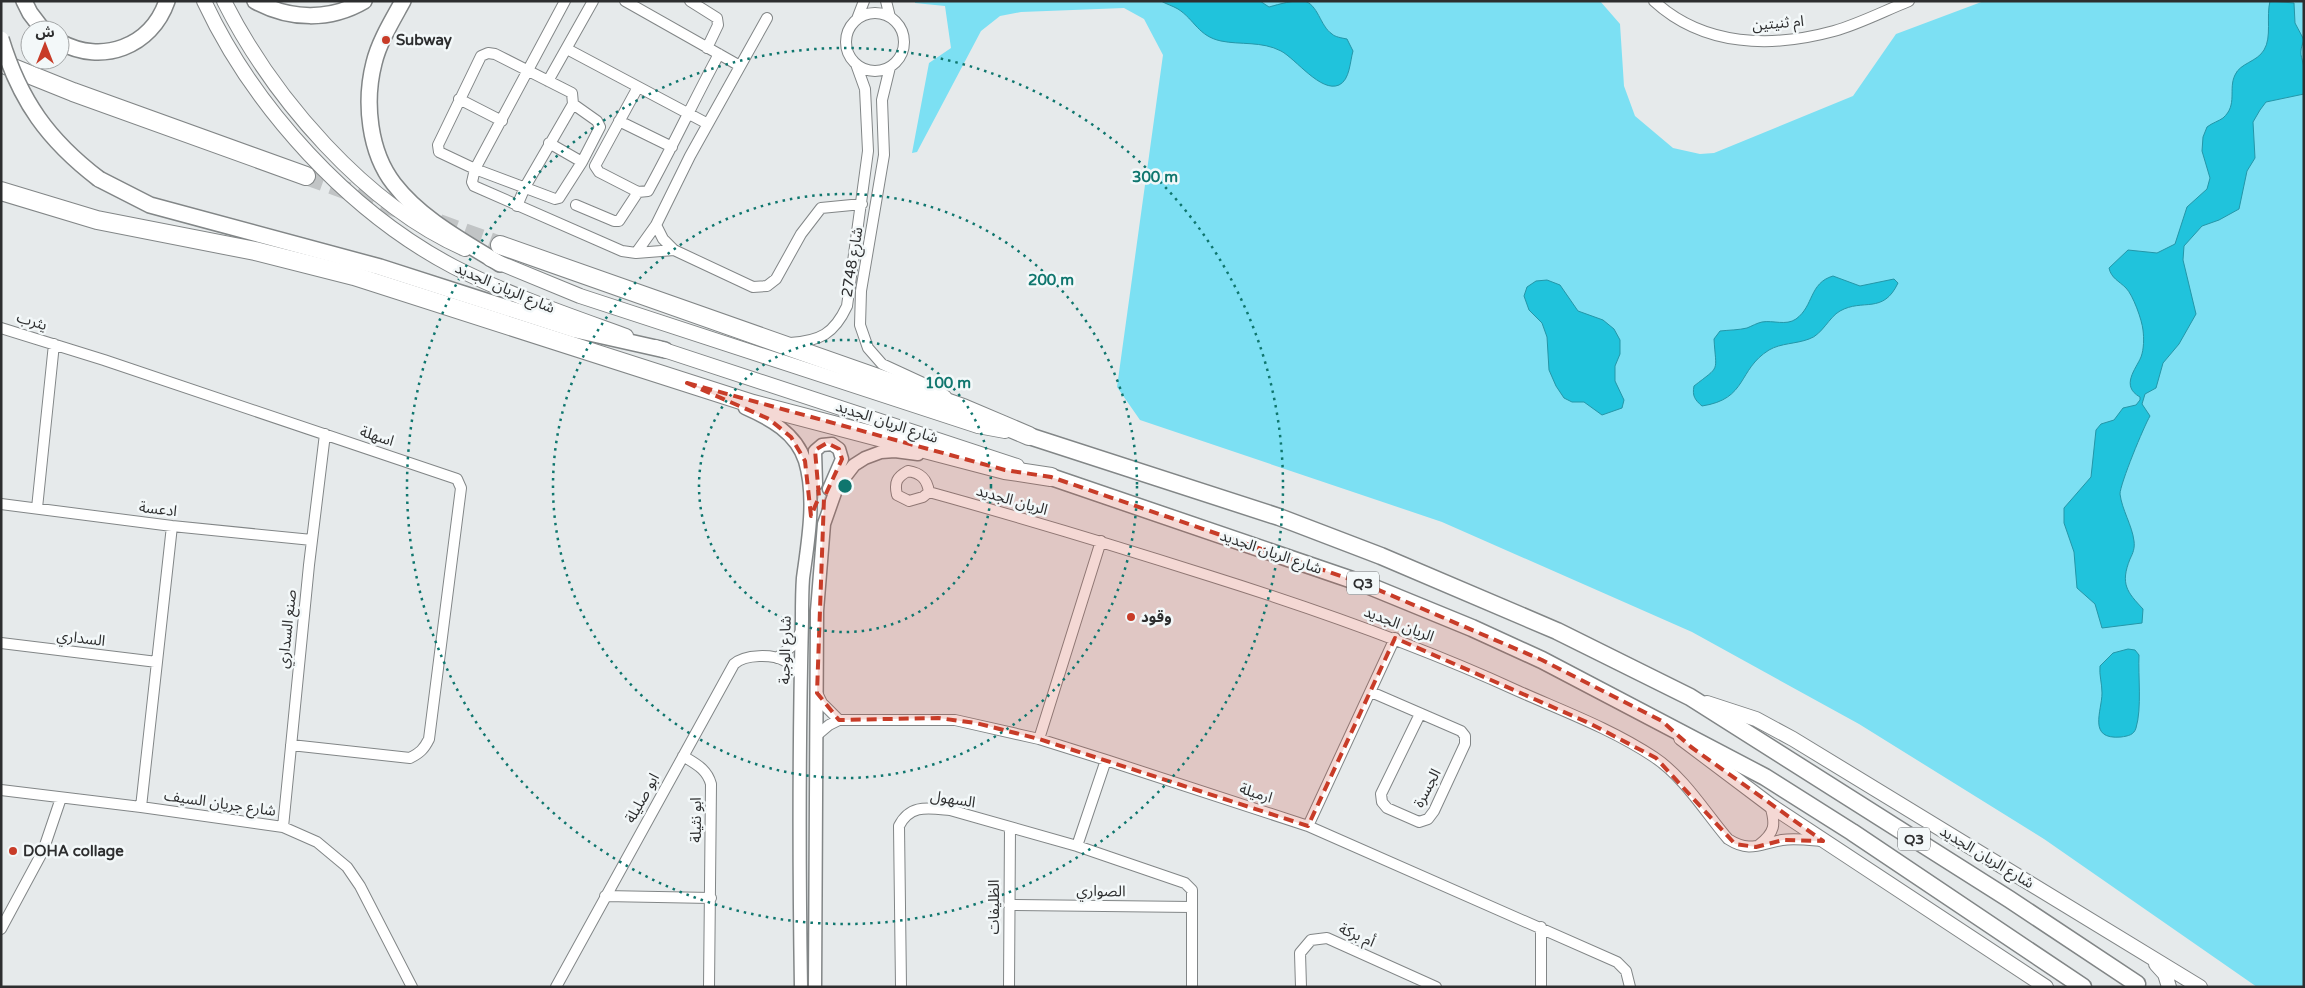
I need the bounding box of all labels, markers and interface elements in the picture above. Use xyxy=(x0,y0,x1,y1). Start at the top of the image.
street label: ام ثنيتين xyxy=(1751,12,1805,36)
north arrow xyxy=(20,20,70,70)
text: ش xyxy=(35,24,55,41)
place label: Subway xyxy=(396,31,452,50)
marker: Subway xyxy=(380,34,392,46)
text: 300 m xyxy=(1132,168,1178,186)
street label: شارع 2748 xyxy=(838,225,869,299)
street label: شارع الريان الجديد xyxy=(451,259,558,320)
text: 200 m xyxy=(1028,271,1074,289)
street label: يثرب xyxy=(15,308,49,334)
text: 100 m xyxy=(925,374,971,392)
street label: شارع الريان الجديد xyxy=(833,397,941,450)
street label: اسهلة xyxy=(358,422,396,450)
centre of rings xyxy=(836,477,854,495)
street label: الريان الجديد xyxy=(974,481,1050,519)
street label: ادعسة xyxy=(138,498,178,520)
street label: شارع الريان الجديد xyxy=(1217,526,1325,581)
road number: Q3 xyxy=(1347,572,1379,594)
street label: صنع السداري xyxy=(274,589,303,670)
street label: الريان الجديد xyxy=(1361,602,1437,646)
place label: وقود xyxy=(1141,608,1172,626)
marker: وقود xyxy=(1125,611,1137,623)
street label: شارع الوجبة xyxy=(775,615,798,685)
street label: السداري xyxy=(55,626,106,652)
street label: الجسرة xyxy=(1409,766,1445,810)
street label: ابو صليلة xyxy=(621,770,663,826)
street label: ارميلة xyxy=(1237,779,1275,807)
street label: شارع جريان السيف xyxy=(162,786,277,823)
street label: السهول xyxy=(929,787,977,811)
street label: ابو نثيلة xyxy=(687,797,705,843)
street label: شارع الريان الجديد xyxy=(1935,822,2038,895)
road number: Q3 xyxy=(1898,828,1930,851)
place label: DOHA collage xyxy=(23,842,124,861)
marker: DOHA collage xyxy=(7,845,19,857)
street label: الظليفات xyxy=(985,880,1003,934)
street label: الصواري xyxy=(1076,882,1126,903)
street label: أم بركة xyxy=(1335,919,1378,953)

